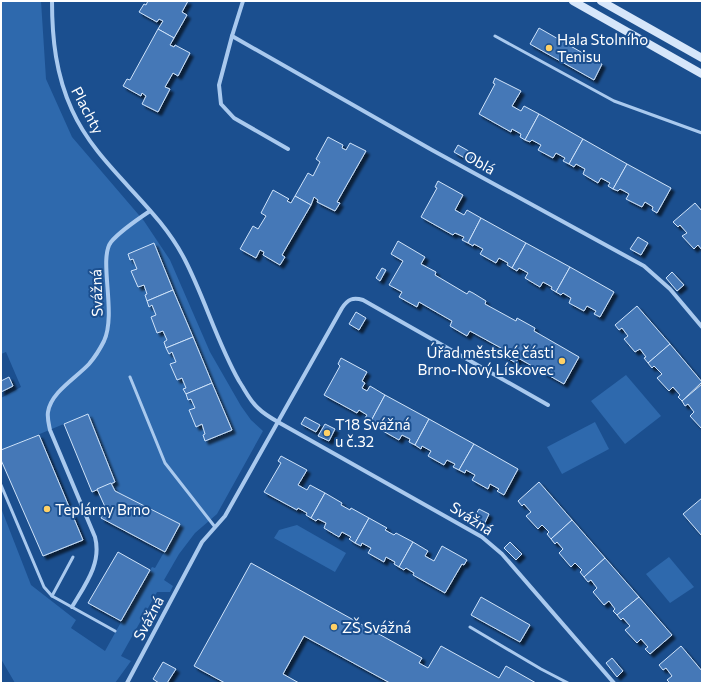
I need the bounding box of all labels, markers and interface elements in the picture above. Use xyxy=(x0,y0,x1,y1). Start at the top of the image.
place label: Hala Stolního Tenisu xyxy=(557,30,648,65)
marker: Hala Stolního Tenisu xyxy=(544,43,554,53)
street label: Plachty xyxy=(68,83,108,137)
street label: Oblá xyxy=(461,146,499,178)
street label: Svážná xyxy=(86,269,106,317)
place label: Úřad městské části Brno-Nový Lískovec xyxy=(418,342,554,378)
marker: Úřad městské části Brno-Nový Lískovec xyxy=(557,356,567,366)
place label: T18 Svážná u č.32 xyxy=(335,415,411,450)
marker: T18 Svážná u č.32 xyxy=(322,428,332,438)
street label: Svážná xyxy=(447,497,497,539)
place label: Teplárny Brno xyxy=(55,500,150,518)
marker: Teplárny Brno xyxy=(42,504,52,514)
street label: Svážná xyxy=(129,593,167,643)
place label: ZŠ Svážná xyxy=(342,617,411,636)
marker: ZŠ Svážná xyxy=(329,622,339,632)

